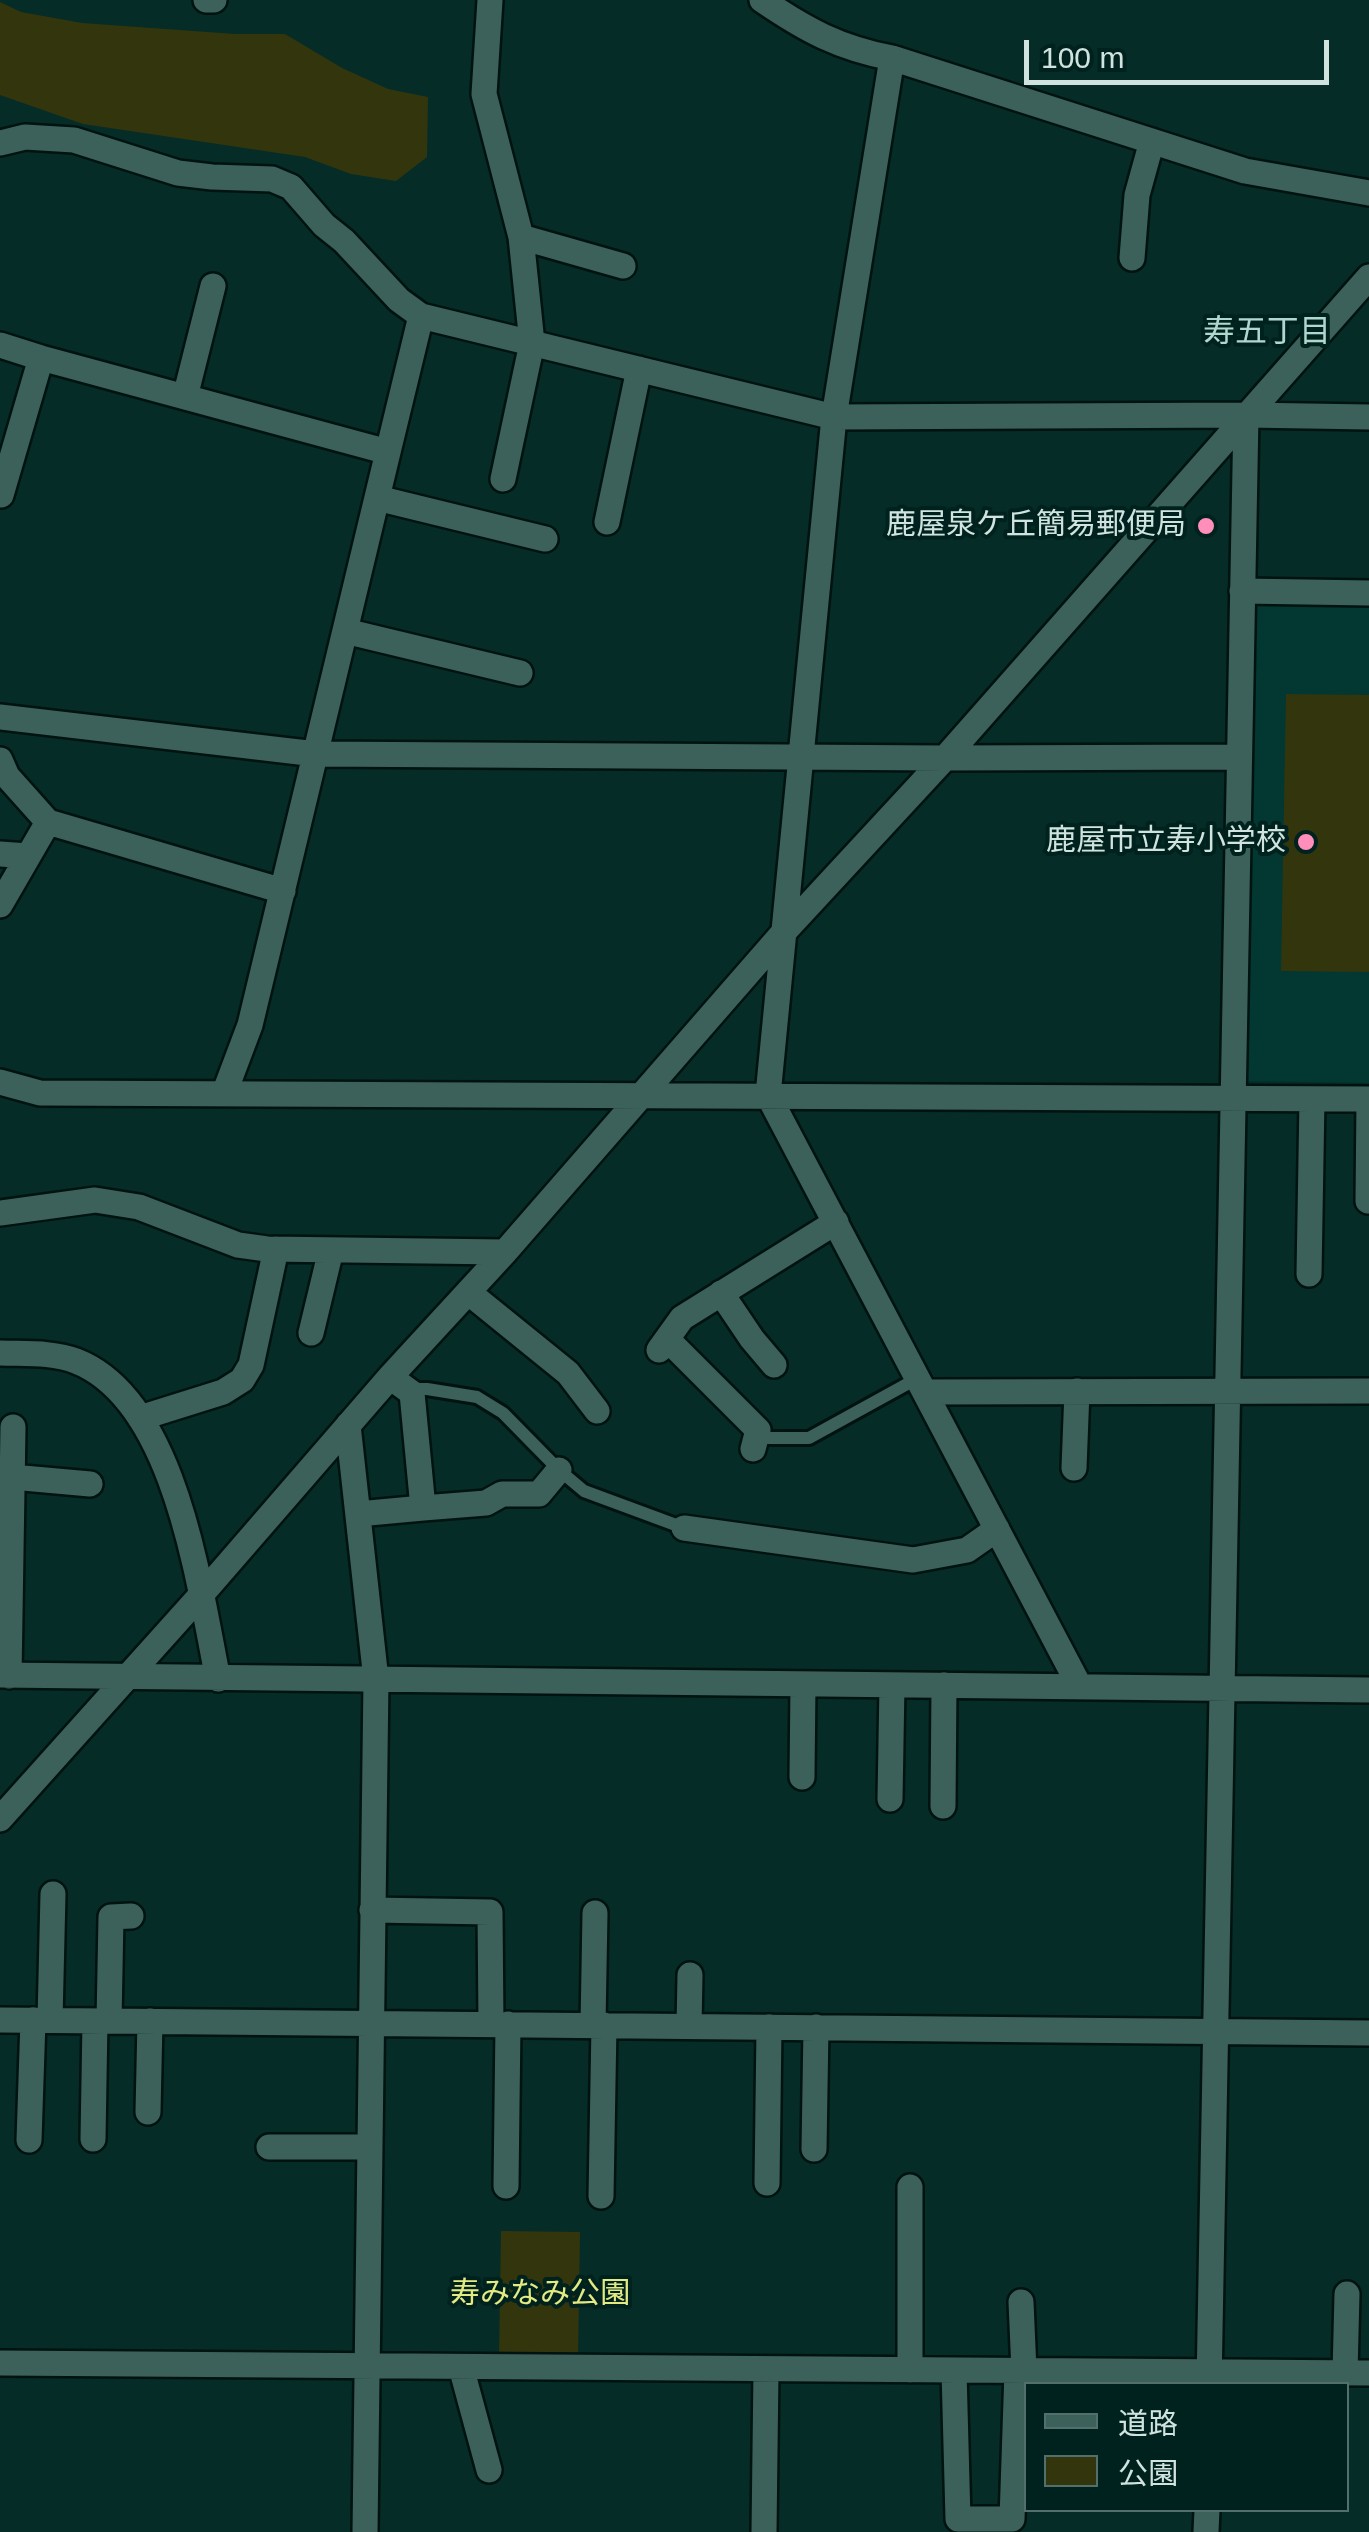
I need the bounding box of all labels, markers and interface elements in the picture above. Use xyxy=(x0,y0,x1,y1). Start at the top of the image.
scale bar xyxy=(1029,20,1334,82)
text: 100 m xyxy=(1041,41,1124,74)
district label: 寿五丁目 xyxy=(1203,314,1331,352)
place label: 鹿屋泉ケ丘簡易郵便局 xyxy=(886,508,1186,544)
marker: 鹿屋泉ケ丘簡易郵便局 xyxy=(1195,515,1217,537)
place label: 鹿屋市立寿小学校 xyxy=(1046,824,1286,860)
marker: 鹿屋市立寿小学校 xyxy=(1295,831,1317,853)
park label: 寿みなみ公園 xyxy=(450,2277,630,2313)
legend xyxy=(1024,2382,1349,2512)
text: 道路 xyxy=(1118,2407,1178,2440)
text: 公園 xyxy=(1118,2457,1178,2490)

